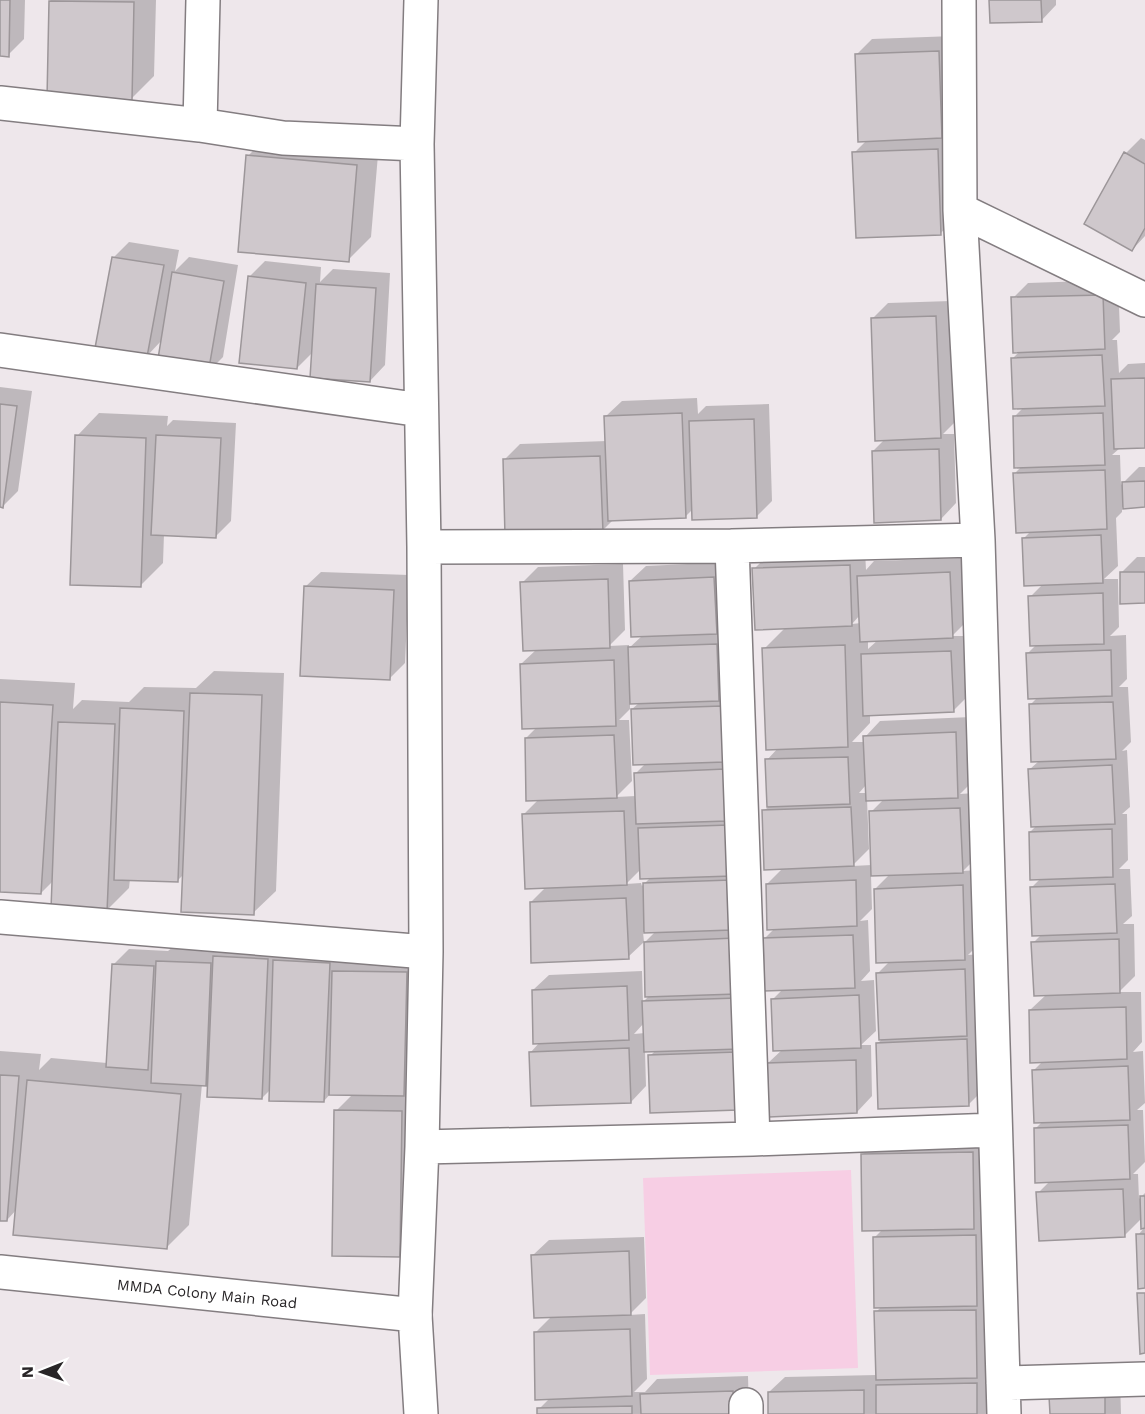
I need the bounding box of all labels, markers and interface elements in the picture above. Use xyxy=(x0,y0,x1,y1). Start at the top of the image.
street label: MMDA Colony Main Road xyxy=(116,1276,298,1312)
north arrow xyxy=(12,1342,72,1402)
text: N xyxy=(18,1366,37,1378)

